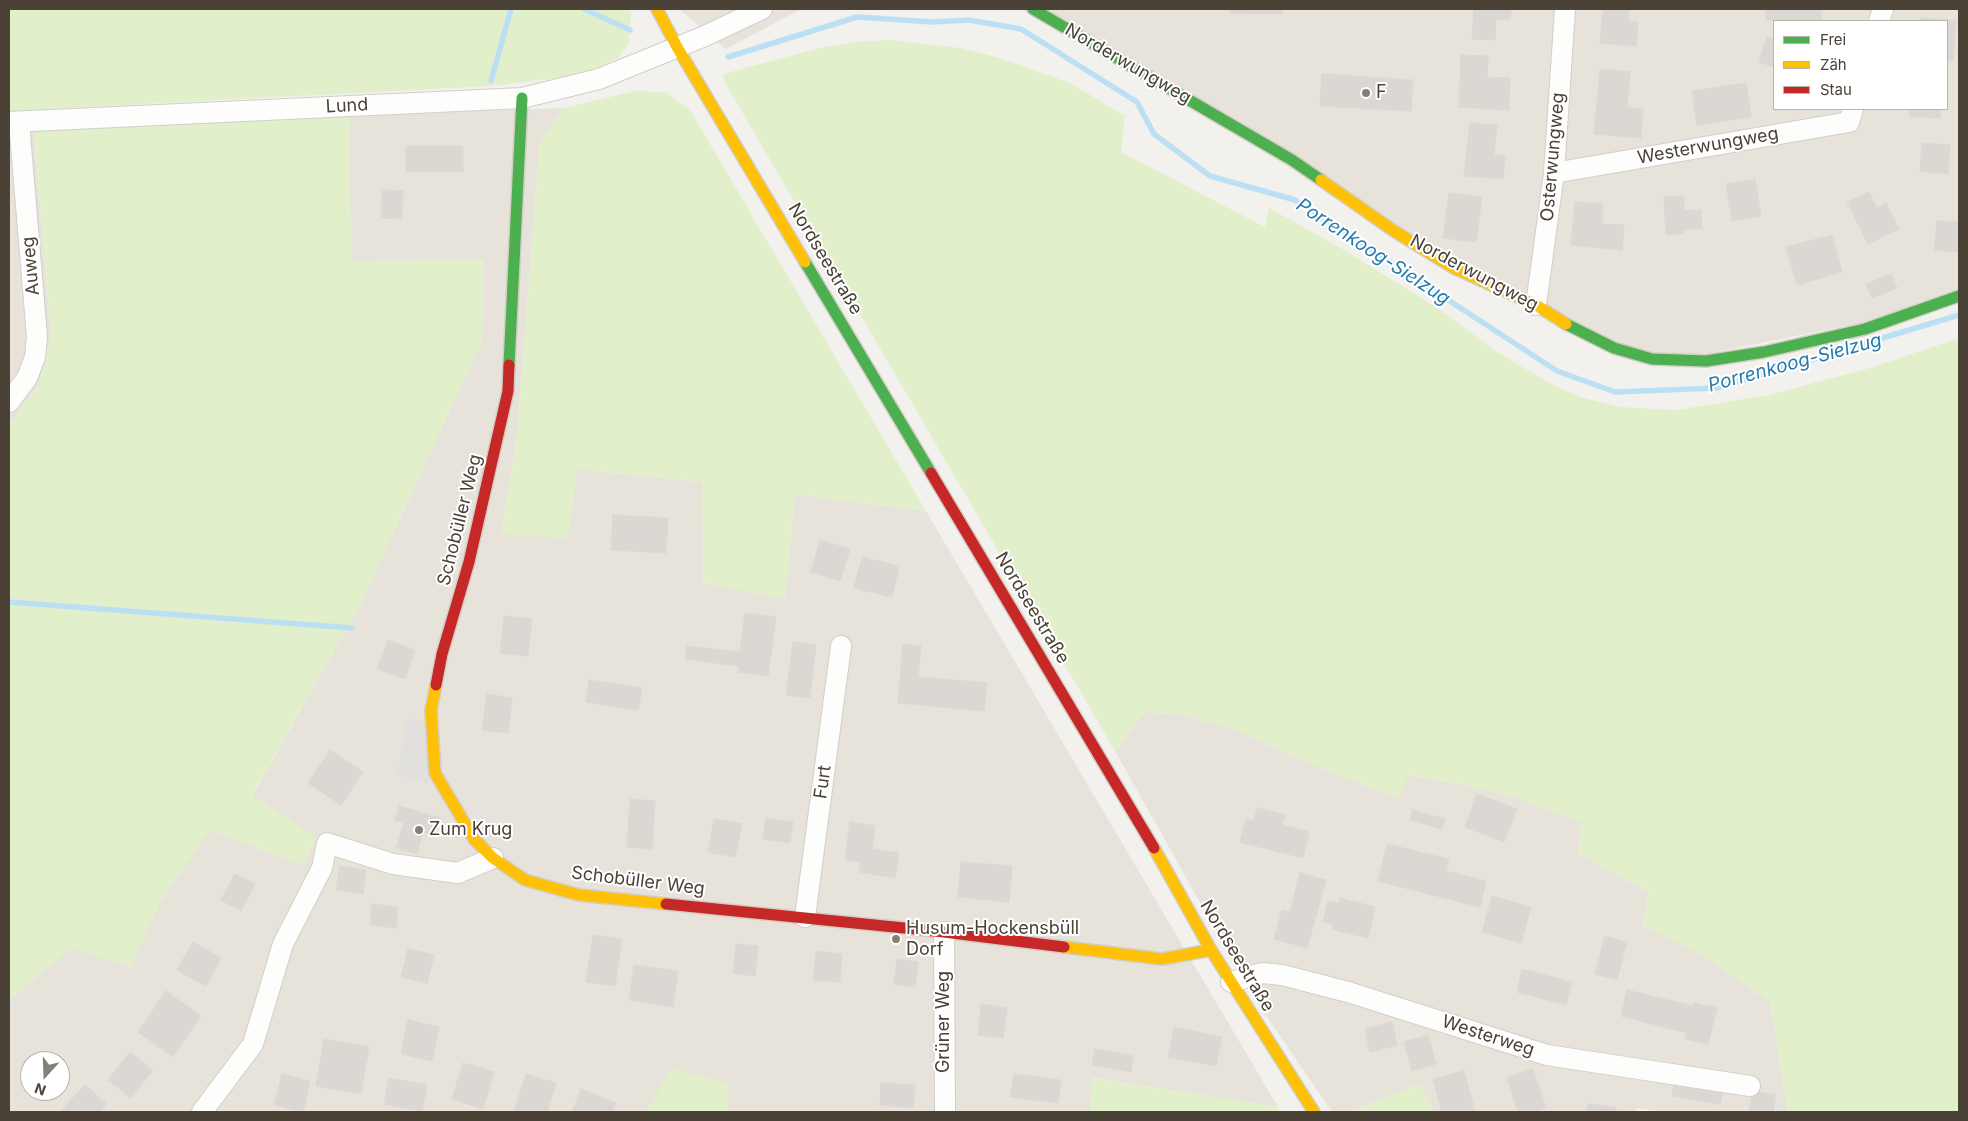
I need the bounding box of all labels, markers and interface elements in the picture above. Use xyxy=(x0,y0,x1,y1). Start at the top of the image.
street label: Norderwungweg xyxy=(1061,19,1195,109)
legend xyxy=(1773,20,1948,110)
text: Frei xyxy=(1820,30,1846,49)
text: Zäh xyxy=(1820,55,1847,74)
text: Stau xyxy=(1820,80,1852,99)
place label: F xyxy=(1376,82,1387,104)
marker: F xyxy=(1360,87,1372,99)
street label: Osterwungweg xyxy=(1537,92,1569,222)
street label: Lund xyxy=(325,94,369,118)
street label: Westerwungweg xyxy=(1636,123,1780,169)
water label: Porrenkoog-Sielzug xyxy=(1292,194,1454,310)
street label: Nordseestraße xyxy=(783,199,867,319)
street label: Norderwungweg xyxy=(1406,230,1542,316)
street label: Auweg xyxy=(18,236,44,296)
water label: Porrenkoog-Sielzug xyxy=(1706,329,1884,397)
street label: Schobüller Weg xyxy=(433,452,487,588)
street label: Nordseestraße xyxy=(990,548,1074,668)
street label: Furt xyxy=(810,764,836,800)
place label: Zum Krug xyxy=(429,819,512,841)
marker: Zum Krug xyxy=(413,824,425,836)
street label: Schobüller Weg xyxy=(570,862,706,900)
street label: Nordseestraße xyxy=(1195,896,1279,1016)
place label: Husum-Hockensbüll Dorf xyxy=(906,918,1079,961)
marker: Husum-Hockensbüll Dorf xyxy=(890,933,902,945)
street label: Grüner Weg xyxy=(933,971,955,1073)
street label: Westerweg xyxy=(1439,1011,1537,1061)
north arrow xyxy=(20,1051,70,1101)
text: N xyxy=(32,1080,48,1099)

